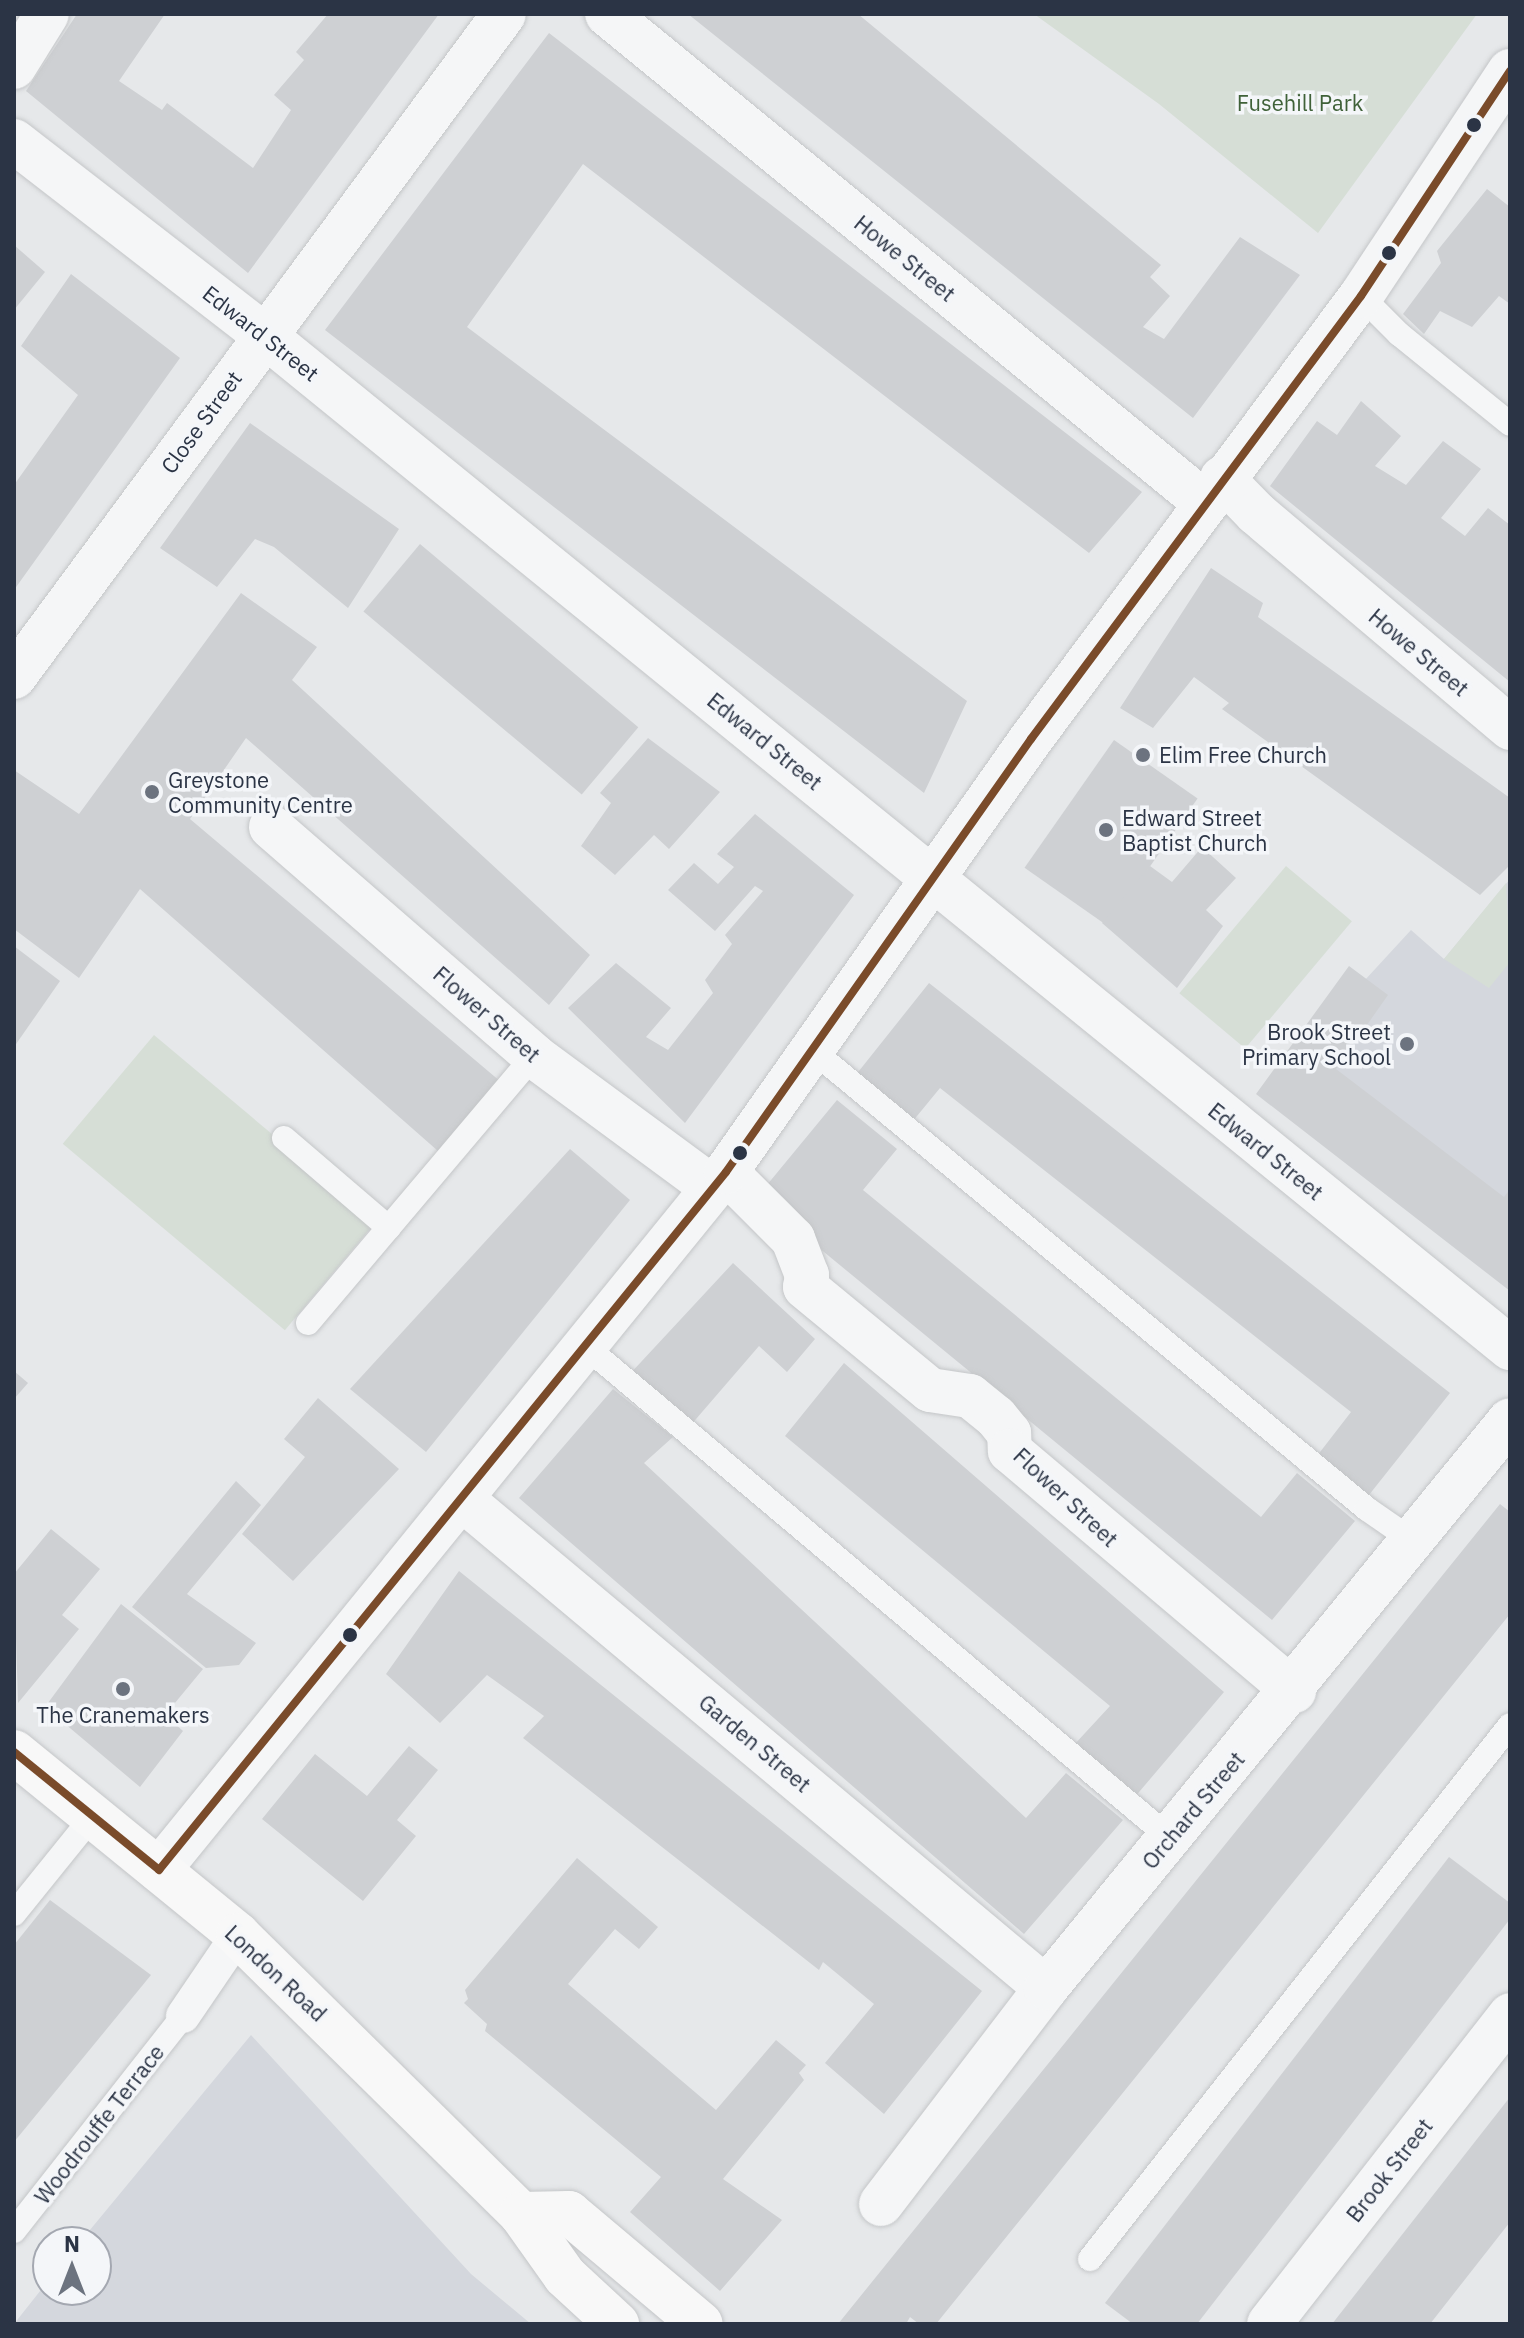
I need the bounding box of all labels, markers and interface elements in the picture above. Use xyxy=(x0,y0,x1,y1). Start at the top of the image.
park label: Fusehill Park xyxy=(1237,90,1363,116)
unlabelled marker xyxy=(1466,117,1482,133)
street label: Howe Street xyxy=(849,209,961,307)
unlabelled marker xyxy=(1381,245,1397,261)
street label: Edward Street xyxy=(198,279,324,387)
street label: Close Street xyxy=(155,366,247,478)
street label: Howe Street xyxy=(1364,603,1474,701)
street label: Edward Street xyxy=(702,687,828,795)
place label: Elim Free Church xyxy=(1159,742,1327,768)
marker: Elim Free Church xyxy=(1134,746,1152,764)
place label: Greystone Community Centre xyxy=(168,766,353,818)
marker: Greystone Community Centre xyxy=(143,783,161,801)
place label: Edward Street Baptist Church xyxy=(1122,804,1268,856)
marker: Edward Street Baptist Church xyxy=(1097,821,1115,839)
street label: Flower Street xyxy=(428,960,546,1068)
place label: Brook Street Primary School xyxy=(1242,1018,1391,1070)
marker: Brook Street Primary School xyxy=(1398,1035,1416,1053)
street label: Edward Street xyxy=(1203,1097,1329,1205)
unlabelled marker xyxy=(732,1145,748,1161)
street label: Flower Street xyxy=(1008,1442,1124,1552)
unlabelled marker xyxy=(342,1627,358,1643)
marker: The Cranemakers xyxy=(114,1680,132,1698)
street label: Garden Street xyxy=(694,1689,816,1797)
place label: The Cranemakers xyxy=(36,1702,210,1728)
street label: Orchard Street xyxy=(1136,1746,1250,1874)
street label: London Road xyxy=(220,1919,332,2027)
street label: Woodrouffe Terrace xyxy=(29,2039,169,2209)
street label: Brook Street xyxy=(1340,2113,1438,2227)
north arrow xyxy=(32,2226,112,2306)
text: N xyxy=(64,2229,80,2258)

